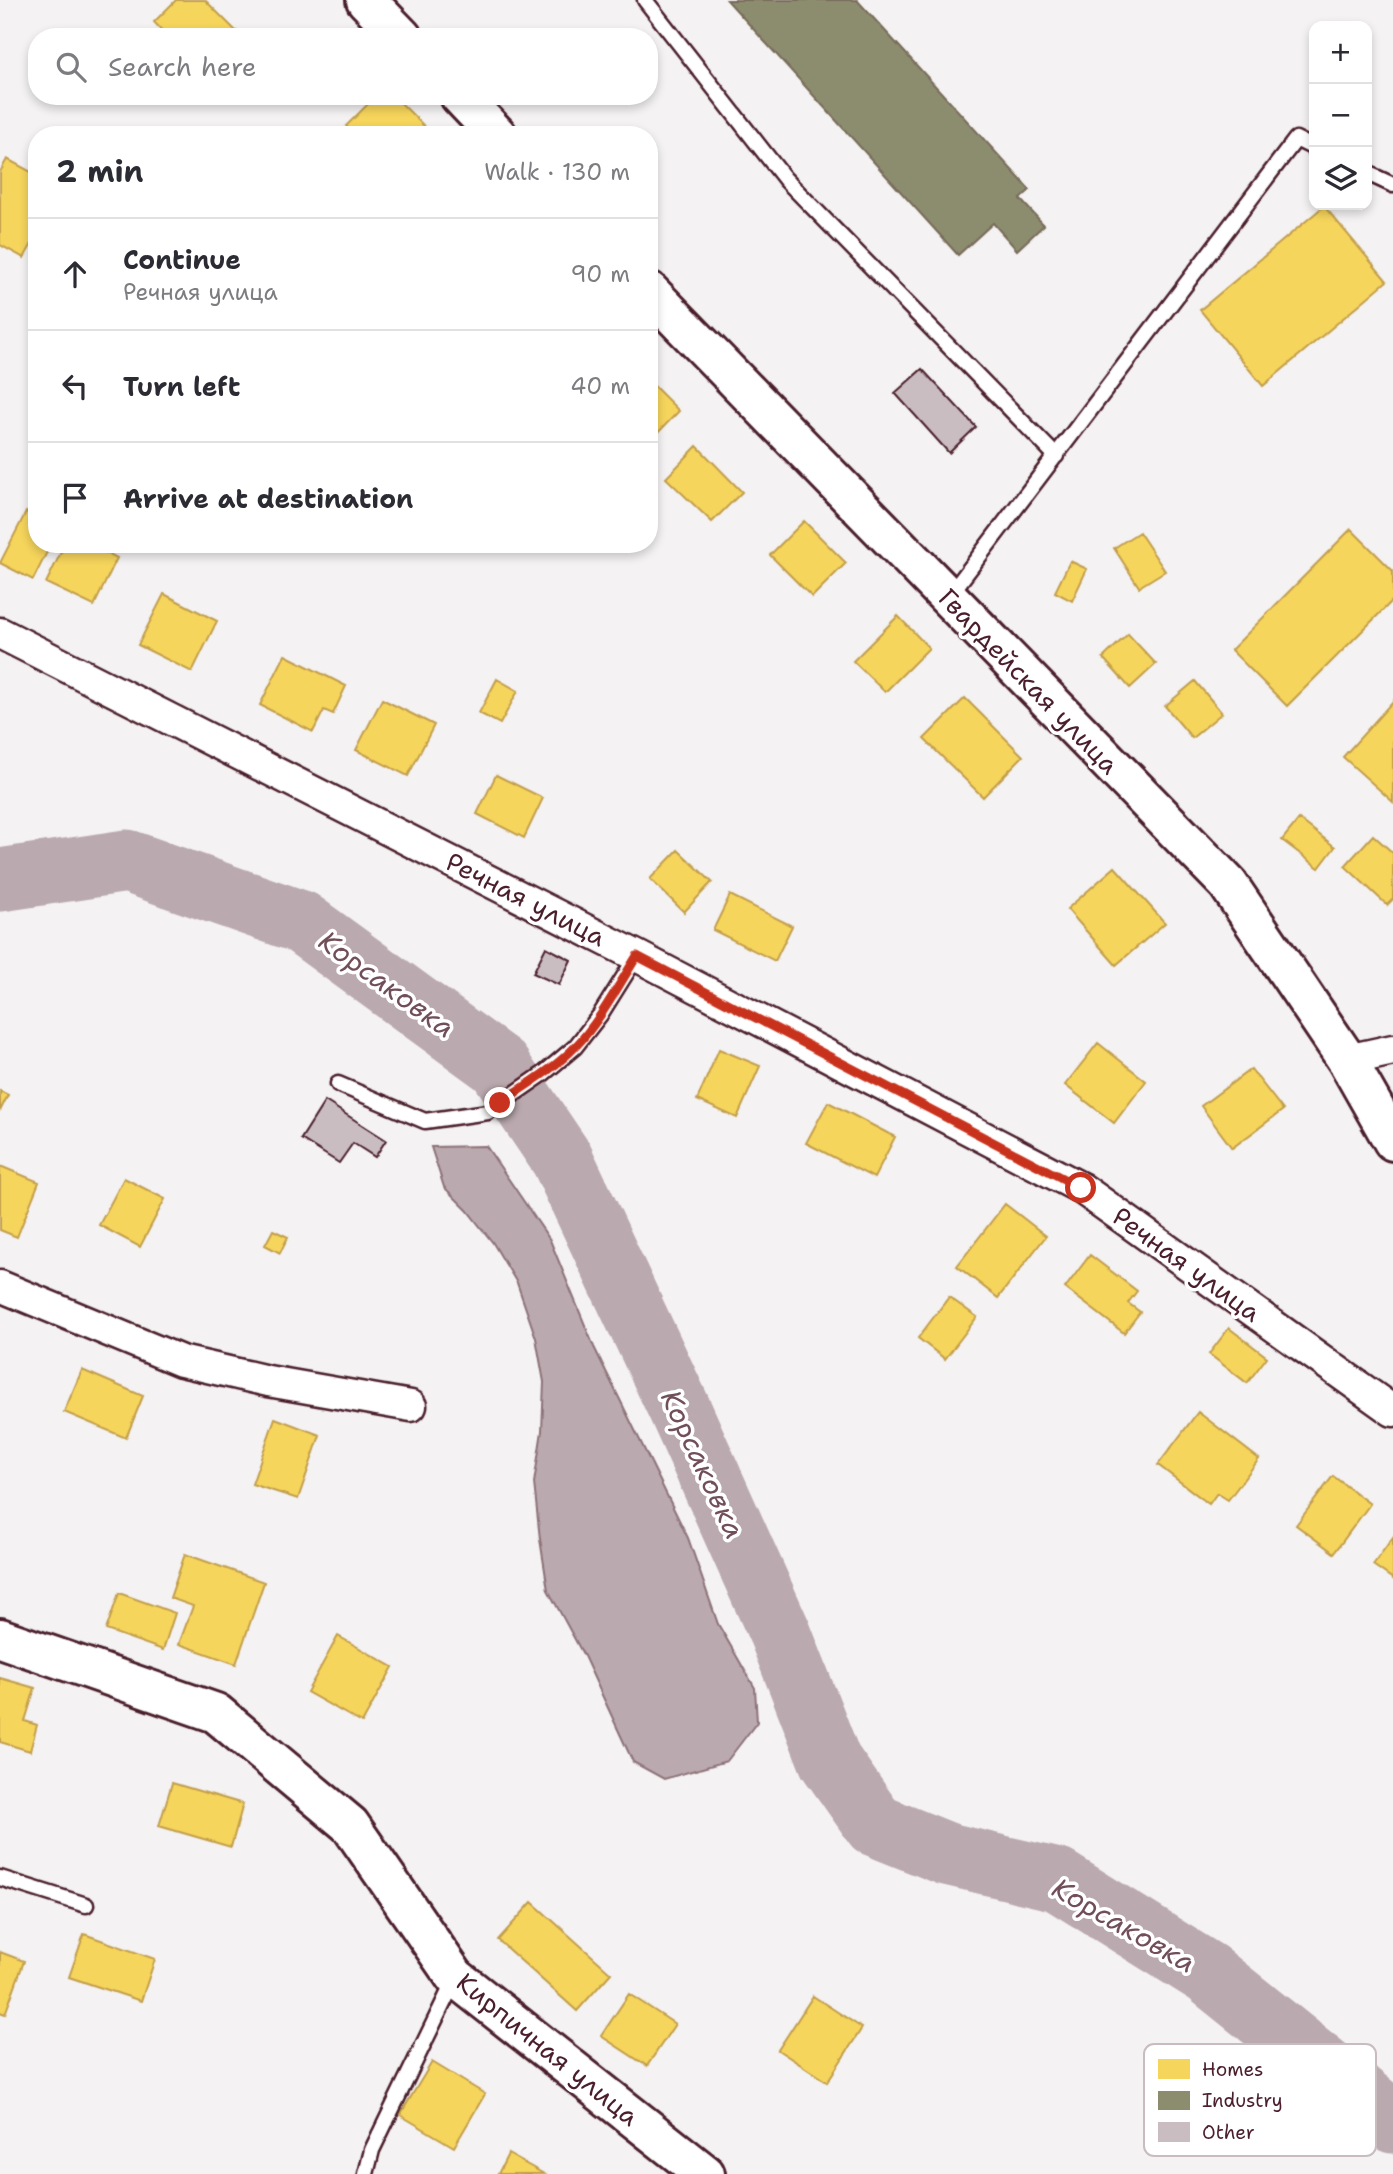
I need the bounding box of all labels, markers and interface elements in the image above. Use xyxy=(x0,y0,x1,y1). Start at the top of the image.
map controls xyxy=(1309,21,1372,210)
button: + xyxy=(1309,21,1372,84)
search box xyxy=(28,28,658,105)
icon: search xyxy=(52,48,90,86)
text: Search here xyxy=(108,49,257,84)
button: − xyxy=(1309,84,1372,147)
button: layers xyxy=(1309,147,1372,210)
text: 2 min xyxy=(56,151,143,192)
text: Walk · 130 m xyxy=(484,157,630,187)
text: Continue xyxy=(123,242,241,277)
icon: ahead xyxy=(56,255,94,293)
text: 90 m xyxy=(570,259,630,289)
text: Речная улица xyxy=(123,277,278,307)
icon: left xyxy=(56,367,94,405)
text: Turn left xyxy=(123,369,240,404)
text: 40 m xyxy=(570,371,630,401)
icon: arrive xyxy=(56,479,94,517)
text: Arrive at destination xyxy=(123,481,413,516)
street label: Гвардейская улица xyxy=(931,580,1127,782)
street label: Речная улица xyxy=(440,844,612,954)
water label: Корсаковка xyxy=(311,922,463,1046)
route end xyxy=(484,1087,515,1118)
route start xyxy=(1065,1172,1096,1203)
street label: Речная улица xyxy=(1106,1198,1268,1330)
water label: Корсаковка xyxy=(652,1384,754,1544)
water label: Корсаковка xyxy=(1045,1869,1203,1981)
street label: Кирпичная улица xyxy=(449,1965,647,2133)
legend xyxy=(1144,2044,1376,2156)
text: Homes xyxy=(1202,2057,1263,2082)
text: Industry xyxy=(1202,2088,1283,2113)
text: Other xyxy=(1202,2120,1255,2145)

